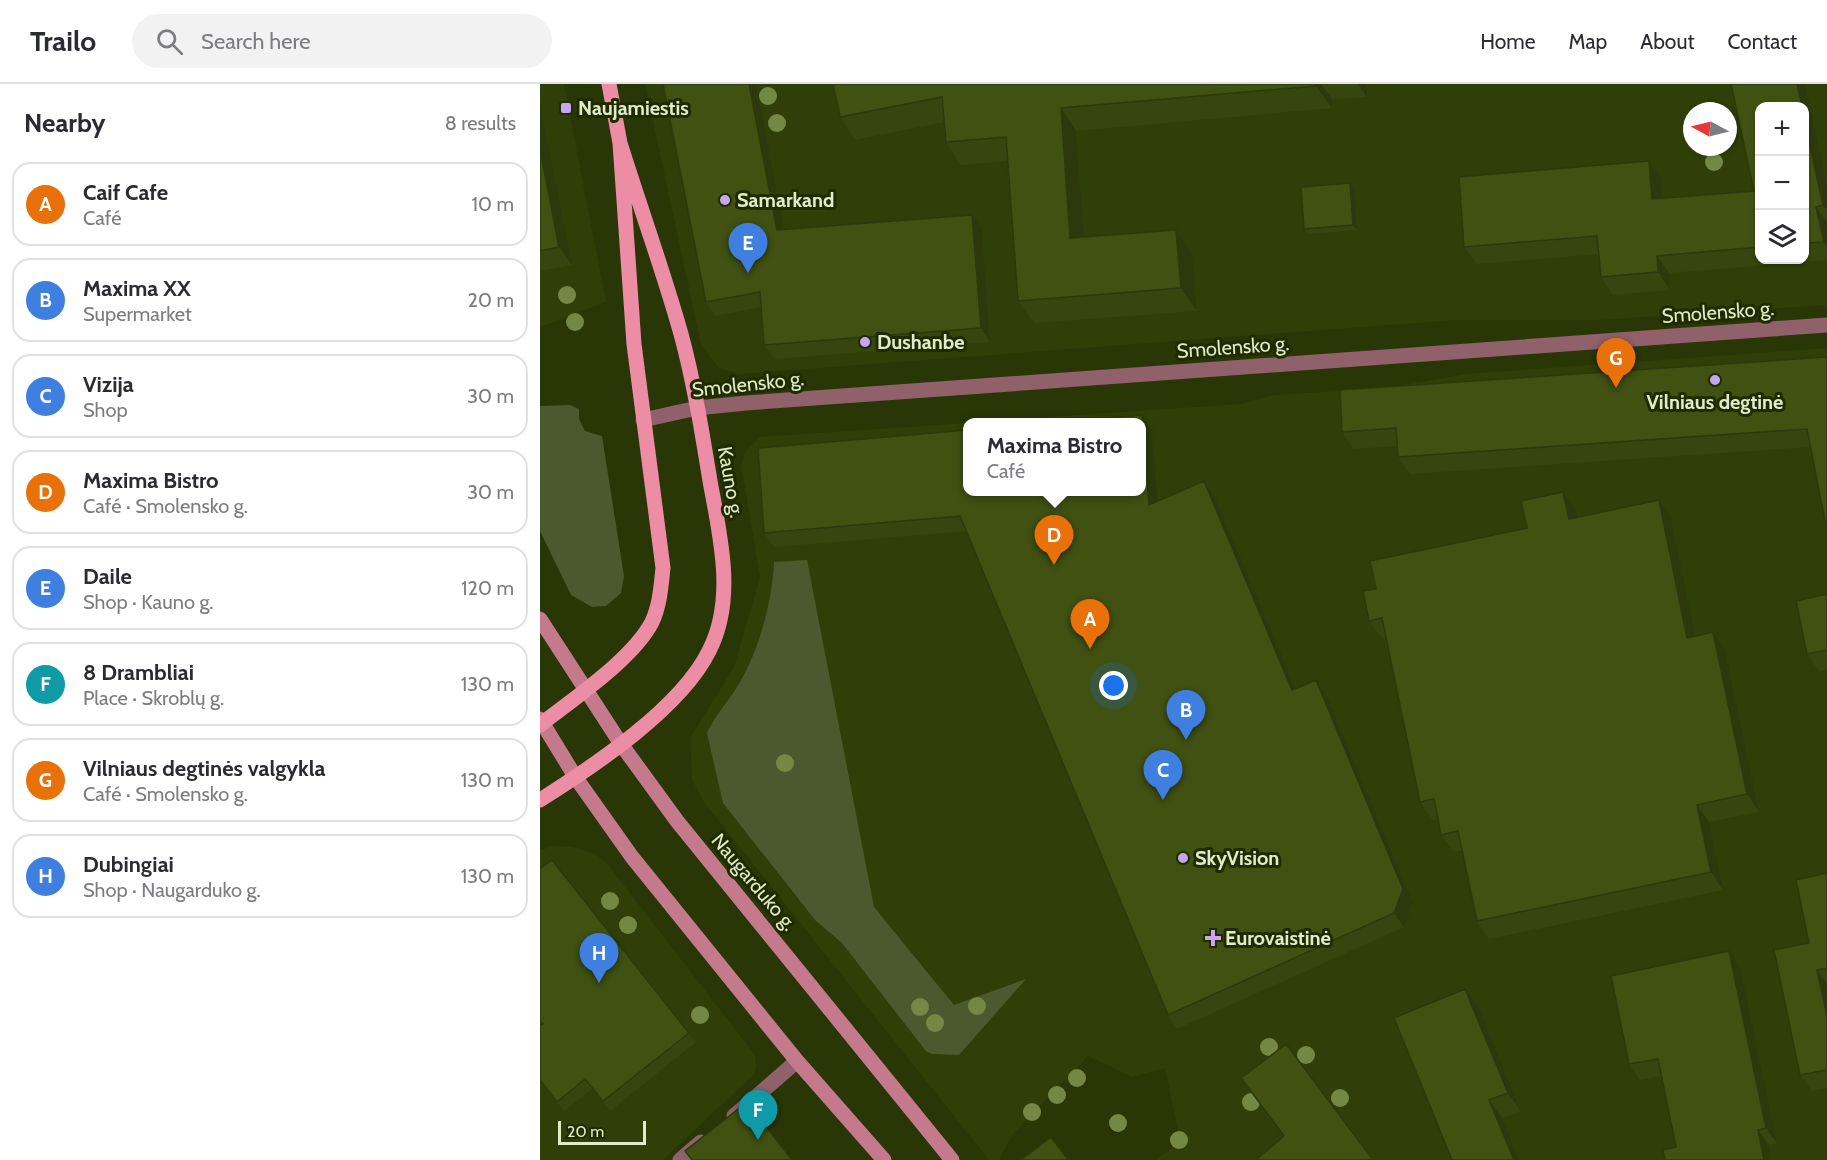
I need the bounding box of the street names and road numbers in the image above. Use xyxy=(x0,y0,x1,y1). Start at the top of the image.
street label: Smolensko g. xyxy=(1661,296,1775,328)
street label: Smolensko g. xyxy=(1176,331,1290,363)
street label: Smolensko g. xyxy=(691,366,805,402)
street label: Kauno g. xyxy=(713,444,749,520)
street label: Naugarduko g. xyxy=(706,829,802,935)

